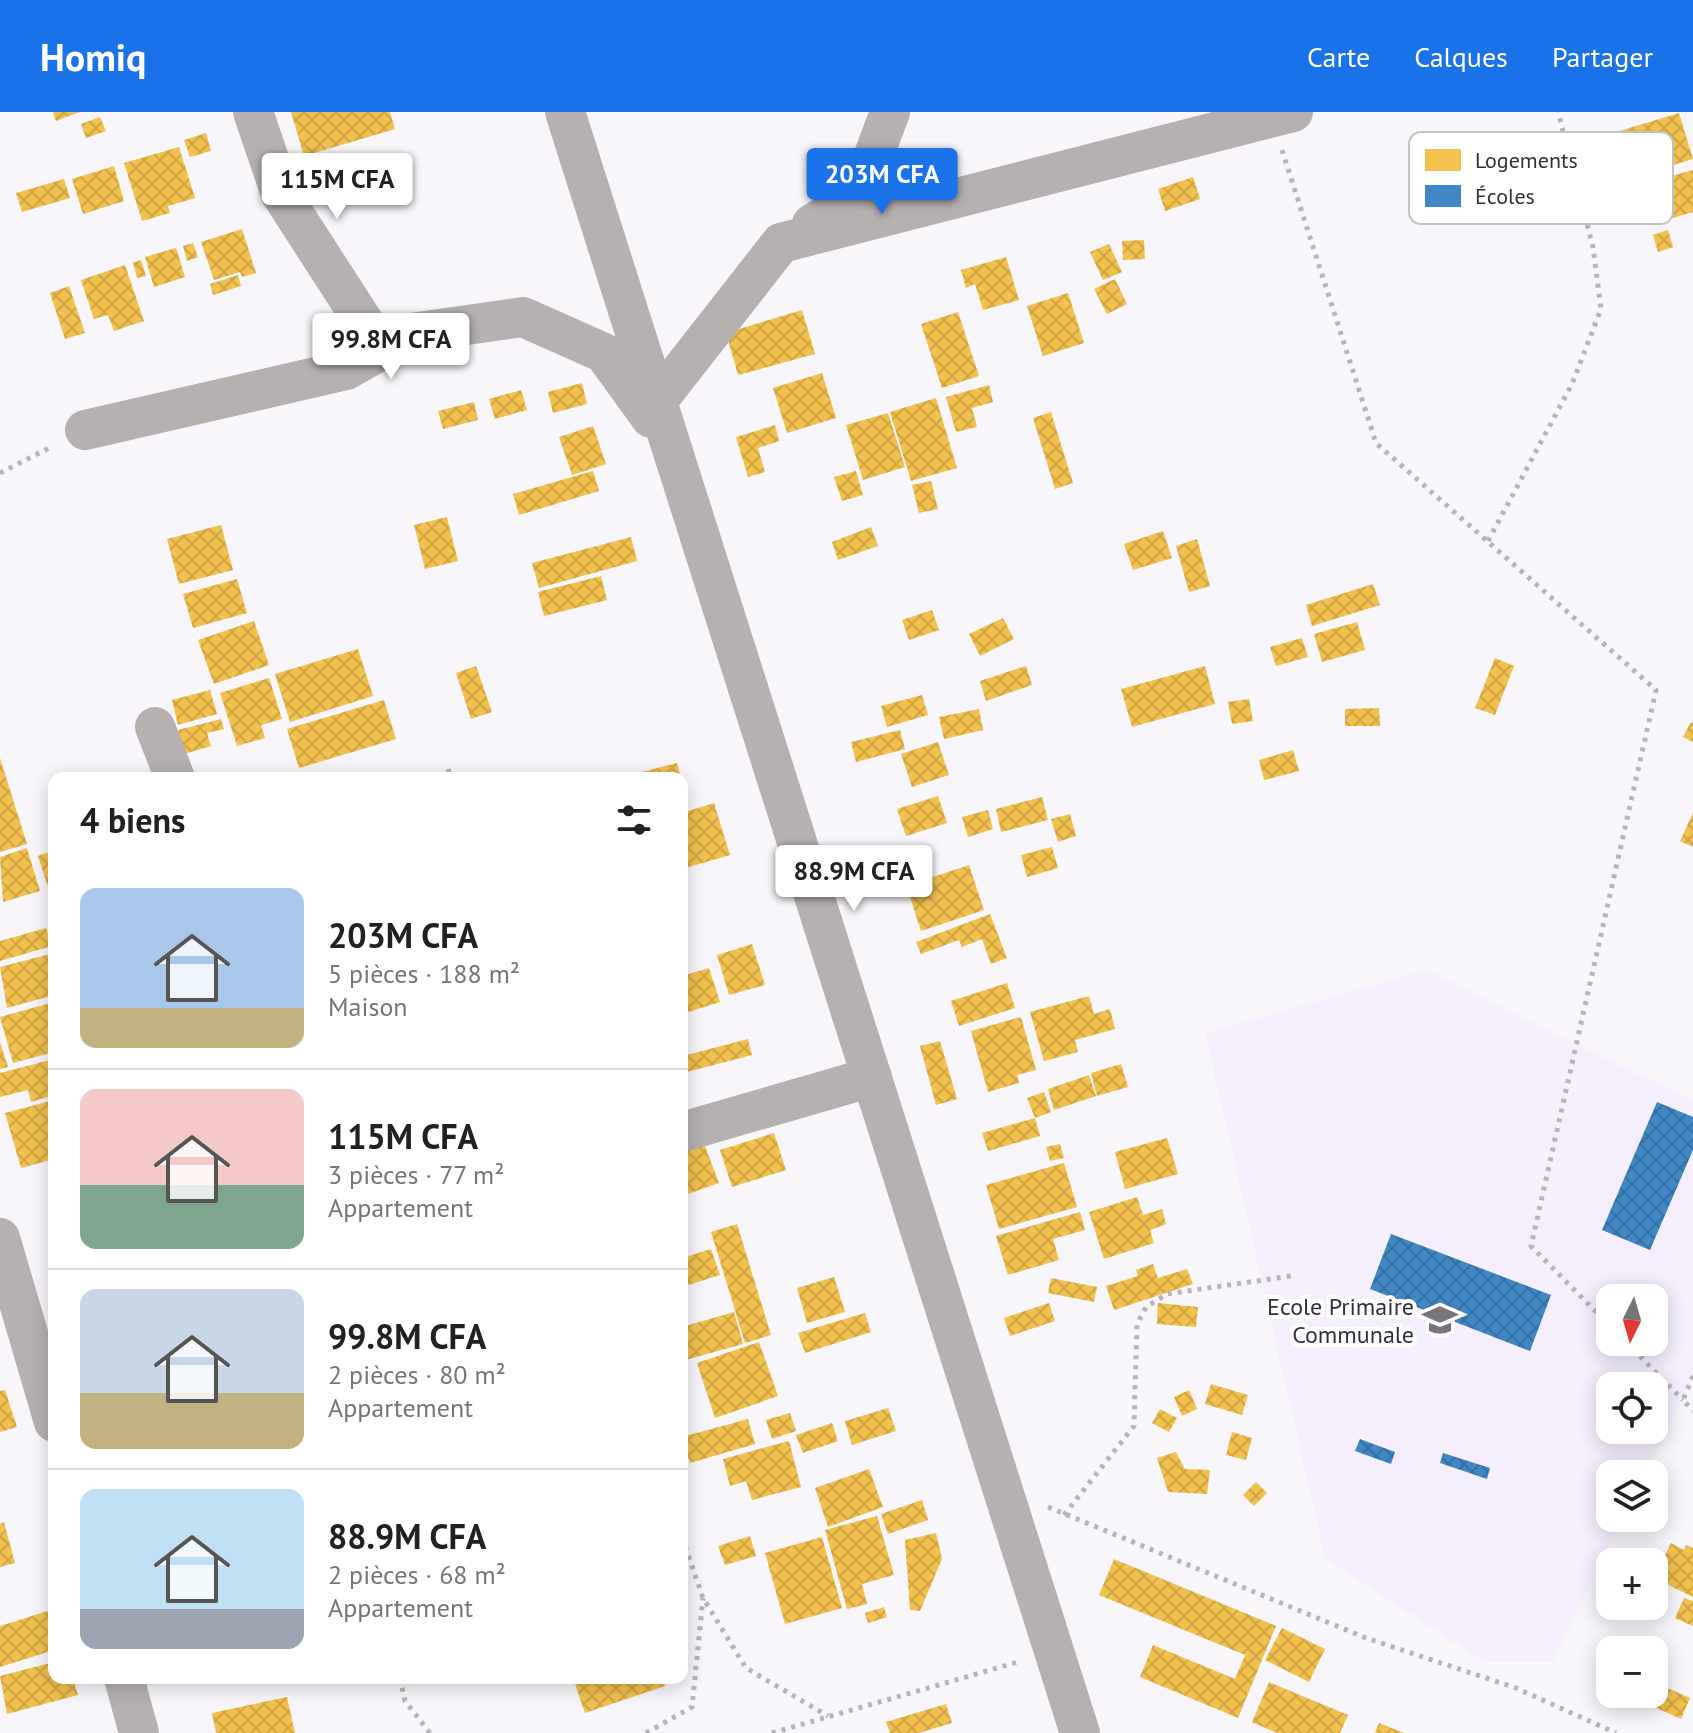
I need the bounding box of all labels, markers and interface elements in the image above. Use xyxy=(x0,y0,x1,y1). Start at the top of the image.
text: Homiq xyxy=(40,32,146,81)
text: Carte xyxy=(1307,38,1370,75)
text: Calques xyxy=(1414,38,1508,75)
text: Partager xyxy=(1552,38,1653,75)
legend xyxy=(1409,132,1673,224)
text: Logements xyxy=(1475,146,1578,174)
pin: 203M CFA xyxy=(799,148,965,216)
pin: 115M CFA xyxy=(254,153,420,221)
text: 203M CFA xyxy=(825,157,939,190)
text: 115M CFA xyxy=(280,162,394,195)
text: Écoles xyxy=(1475,182,1535,210)
pin: 99.8M CFA xyxy=(299,313,483,381)
text: 99.8M CFA xyxy=(330,322,452,355)
text: 4 biens xyxy=(80,798,185,842)
icon: filters xyxy=(612,798,656,842)
pin: 88.9M CFA xyxy=(762,845,946,913)
text: 88.9M CFA xyxy=(793,854,915,887)
text: 203M CFA xyxy=(328,913,478,957)
icon: home xyxy=(144,920,240,1016)
text: 5 pièces · 188 m² xyxy=(328,957,520,990)
text: Maison xyxy=(328,990,408,1023)
text: 115M CFA xyxy=(328,1114,478,1158)
icon: home xyxy=(144,1121,240,1217)
text: 3 pièces · 77 m² xyxy=(328,1158,504,1191)
text: Appartement xyxy=(328,1191,473,1224)
north arrow xyxy=(1596,1284,1668,1356)
map controls xyxy=(1596,1284,1668,1708)
place label: Ecole Primaire Communale xyxy=(1267,1291,1414,1350)
school or university icon: Ecole Primaire Communale xyxy=(1421,1301,1459,1339)
text: 99.8M CFA xyxy=(328,1314,486,1358)
icon: home xyxy=(144,1321,240,1417)
text: 2 pièces · 80 m² xyxy=(328,1358,506,1391)
button: locate xyxy=(1596,1372,1668,1444)
text: Appartement xyxy=(328,1391,473,1424)
button: layers xyxy=(1596,1460,1668,1532)
text: 88.9M CFA xyxy=(328,1514,486,1558)
icon: home xyxy=(144,1521,240,1617)
button: + xyxy=(1596,1548,1668,1620)
text: 2 pièces · 68 m² xyxy=(328,1558,506,1591)
text: Appartement xyxy=(328,1591,473,1624)
button: − xyxy=(1596,1636,1668,1708)

